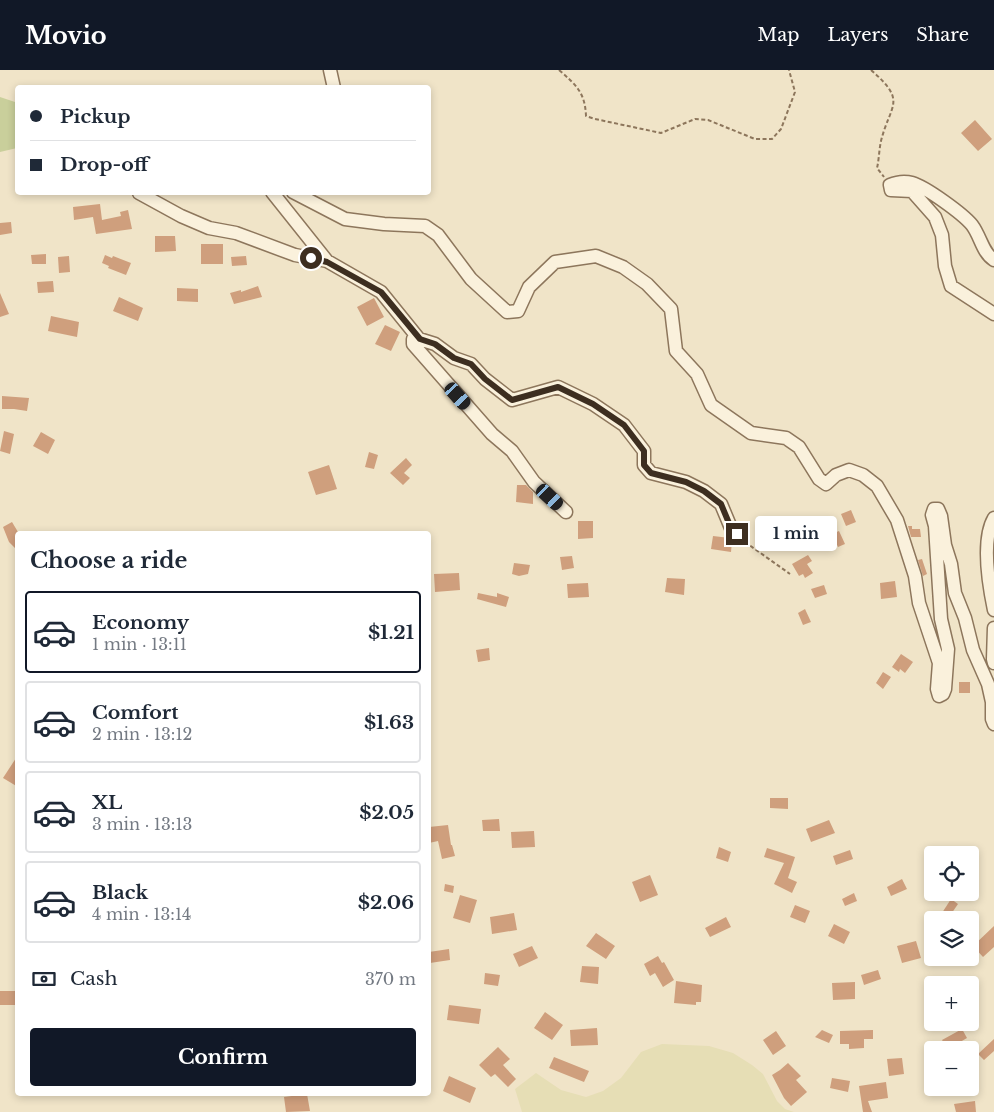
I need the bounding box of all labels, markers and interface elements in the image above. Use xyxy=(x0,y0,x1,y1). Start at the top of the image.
text: Movio xyxy=(25,21,107,50)
text: Map xyxy=(758,24,799,46)
text: Layers xyxy=(827,24,888,46)
text: Share xyxy=(916,24,969,46)
text: Pickup xyxy=(60,105,131,128)
text: Drop-off xyxy=(60,153,149,176)
route start xyxy=(300,247,322,269)
car xyxy=(442,380,473,412)
car xyxy=(533,481,566,513)
callout: 1 min xyxy=(754,516,837,552)
route end xyxy=(726,523,748,545)
text: 1 min xyxy=(773,523,819,543)
text: Choose a ride xyxy=(30,547,187,574)
icon: car xyxy=(32,610,77,655)
text: Economy xyxy=(92,611,189,634)
text: $1.21 xyxy=(368,621,414,644)
text: 1 min · 13:11 xyxy=(92,634,187,654)
icon: car xyxy=(32,700,77,745)
text: Comfort xyxy=(92,701,179,724)
text: $1.63 xyxy=(364,711,414,734)
text: 2 min · 13:12 xyxy=(92,724,192,744)
icon: car xyxy=(32,790,77,835)
text: XL xyxy=(92,791,122,814)
text: $2.05 xyxy=(359,801,414,824)
text: 3 min · 13:13 xyxy=(92,814,192,834)
map controls xyxy=(924,846,979,1096)
button: locate xyxy=(924,846,979,901)
icon: car xyxy=(32,880,77,925)
text: Black xyxy=(92,881,148,904)
text: $2.06 xyxy=(358,891,414,914)
text: 4 min · 13:14 xyxy=(92,904,191,924)
button: layers xyxy=(924,911,979,966)
icon: cash xyxy=(30,965,58,993)
text: Cash xyxy=(70,967,117,990)
text: 370 m xyxy=(365,969,416,989)
button: + xyxy=(924,976,979,1031)
button: Confirm xyxy=(30,1028,416,1086)
button: − xyxy=(924,1041,979,1096)

